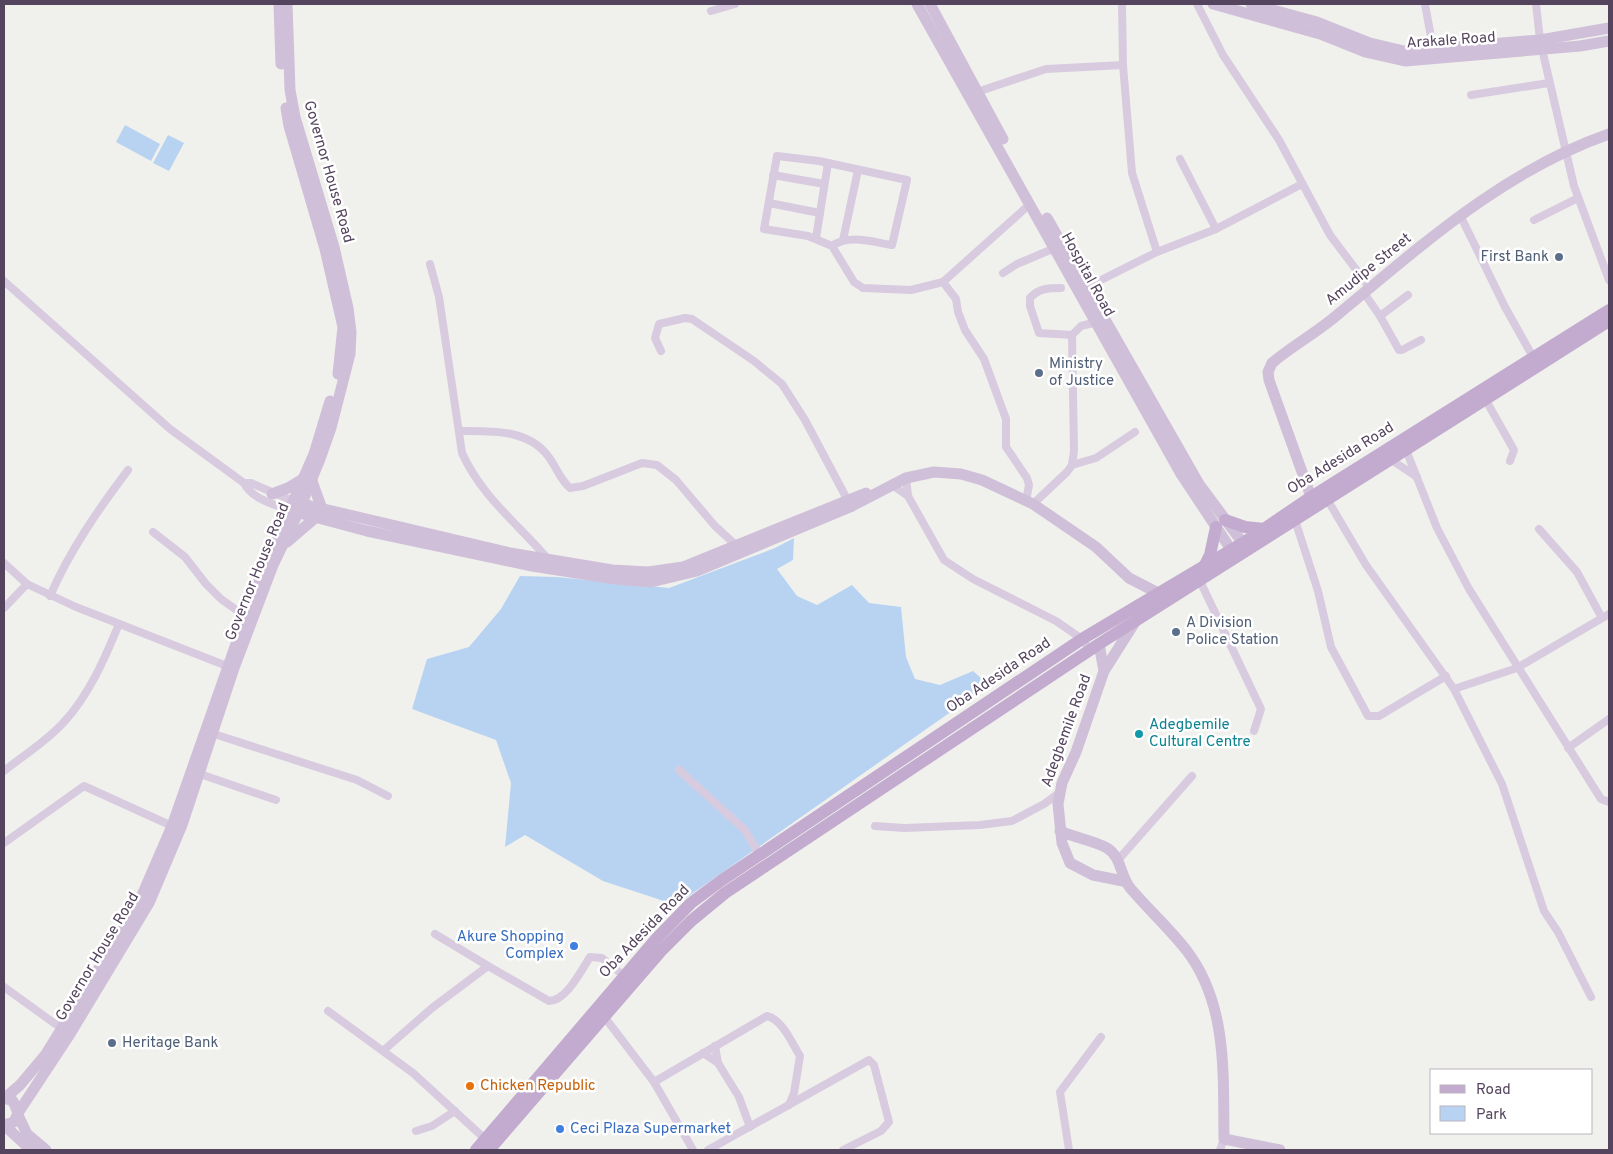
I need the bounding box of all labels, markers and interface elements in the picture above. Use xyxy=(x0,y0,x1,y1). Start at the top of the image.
street label: Arakale Road xyxy=(1406,28,1496,54)
street label: Governor House Road xyxy=(299,99,357,245)
street label: Hospital Road xyxy=(1056,229,1118,321)
street label: Amudipe Street xyxy=(1322,230,1416,310)
place label: First Bank xyxy=(1481,248,1549,267)
marker: First Bank xyxy=(1553,251,1565,263)
place label: Ministry of Justice xyxy=(1049,355,1114,391)
marker: Ministry of Justice xyxy=(1033,367,1045,379)
street label: Oba Adesida Road xyxy=(1284,419,1398,499)
street label: Governor House Road xyxy=(222,500,294,644)
place label: A Division Police Station xyxy=(1186,614,1279,650)
marker: A Division Police Station xyxy=(1170,626,1182,638)
street label: Oba Adesida Road xyxy=(943,634,1055,718)
street label: Adegbemile Road xyxy=(1038,672,1096,790)
place label: Adegbemile Cultural Centre xyxy=(1149,716,1251,752)
marker: Adegbemile Cultural Centre xyxy=(1133,728,1145,740)
street label: Oba Adesida Road xyxy=(596,881,694,983)
street label: Governor House Road xyxy=(52,889,144,1025)
place label: Akure Shopping Complex xyxy=(457,928,564,964)
marker: Akure Shopping Complex xyxy=(568,940,580,952)
place label: Heritage Bank xyxy=(122,1034,218,1053)
marker: Heritage Bank xyxy=(106,1037,118,1049)
legend xyxy=(1430,1069,1593,1134)
place label: Chicken Republic xyxy=(480,1077,596,1096)
marker: Chicken Republic xyxy=(464,1080,476,1092)
text: Road xyxy=(1476,1081,1511,1100)
text: Park xyxy=(1476,1106,1507,1125)
place label: Ceci Plaza Supermarket xyxy=(570,1120,731,1139)
marker: Ceci Plaza Supermarket xyxy=(554,1123,566,1135)

